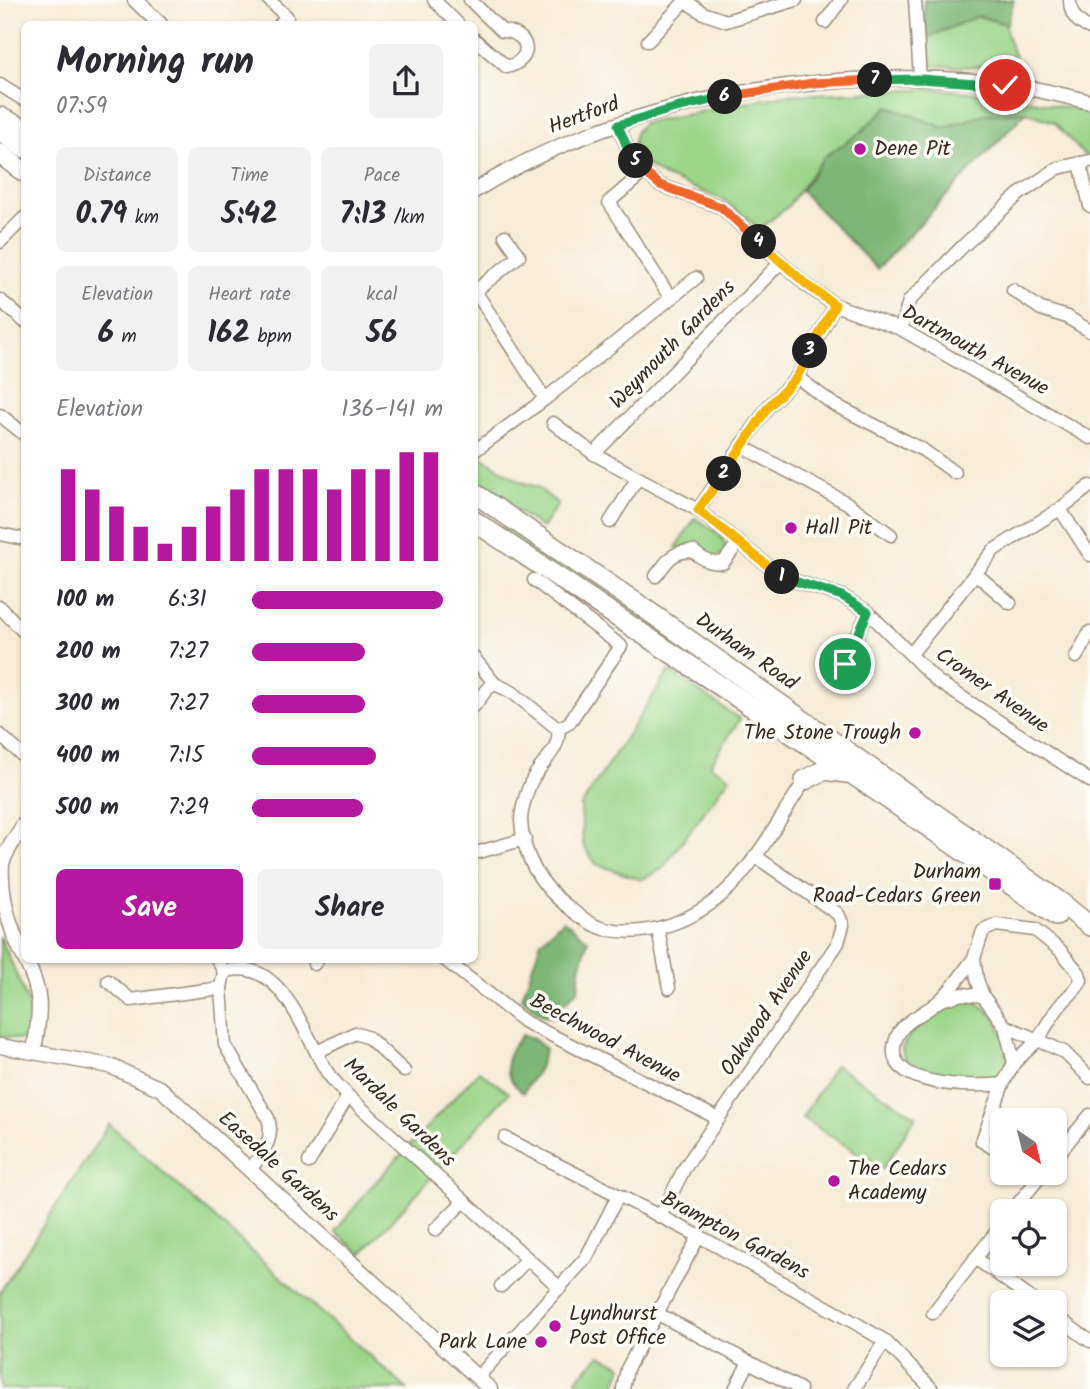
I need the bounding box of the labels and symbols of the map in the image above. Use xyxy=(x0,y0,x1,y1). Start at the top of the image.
pin xyxy=(975,55,1035,115)
pin: 7 xyxy=(858,62,892,98)
pin: 6 xyxy=(708,80,742,114)
street label: Hertford xyxy=(544,88,625,144)
place label: Dene Pit xyxy=(874,133,951,166)
marker: Dene Pit xyxy=(852,141,868,157)
pin: 5 xyxy=(618,144,654,178)
pin: 4 xyxy=(742,224,776,260)
street label: Weymouth Gardens xyxy=(602,273,744,417)
street label: Dartmouth Avenue xyxy=(895,297,1055,406)
pin: 3 xyxy=(792,334,828,368)
pin: 2 xyxy=(706,456,742,491)
place label: Hall Pit xyxy=(805,512,873,545)
marker: Hall Pit xyxy=(783,520,799,536)
pin: 1 xyxy=(764,560,800,594)
street label: Durham Road xyxy=(688,604,805,700)
pin xyxy=(815,634,875,694)
street label: Cromer Avenue xyxy=(928,640,1056,743)
place label: The Stone Trough xyxy=(744,717,901,750)
marker: The Stone Trough xyxy=(907,725,923,741)
place label: Durham Road-Cedars Green xyxy=(813,856,981,913)
marker: Durham Road-Cedars Green xyxy=(987,876,1003,892)
street label: Oakwood Avenue xyxy=(712,943,822,1083)
street label: Beechwood Avenue xyxy=(524,985,687,1093)
street label: Mardale Gardens xyxy=(335,1050,463,1176)
street label: Easedale Gardens xyxy=(210,1103,346,1231)
north arrow xyxy=(990,1108,1068,1185)
place label: The Cedars Academy xyxy=(848,1153,947,1210)
marker: The Cedars Academy xyxy=(826,1173,842,1189)
street label: Brampton Gardens xyxy=(655,1183,815,1289)
place label: Lyndhurst Post Office xyxy=(569,1298,667,1355)
marker: Lyndhurst Post Office xyxy=(547,1318,563,1334)
place label: Park Lane xyxy=(439,1326,528,1359)
marker: Park Lane xyxy=(533,1334,549,1350)

